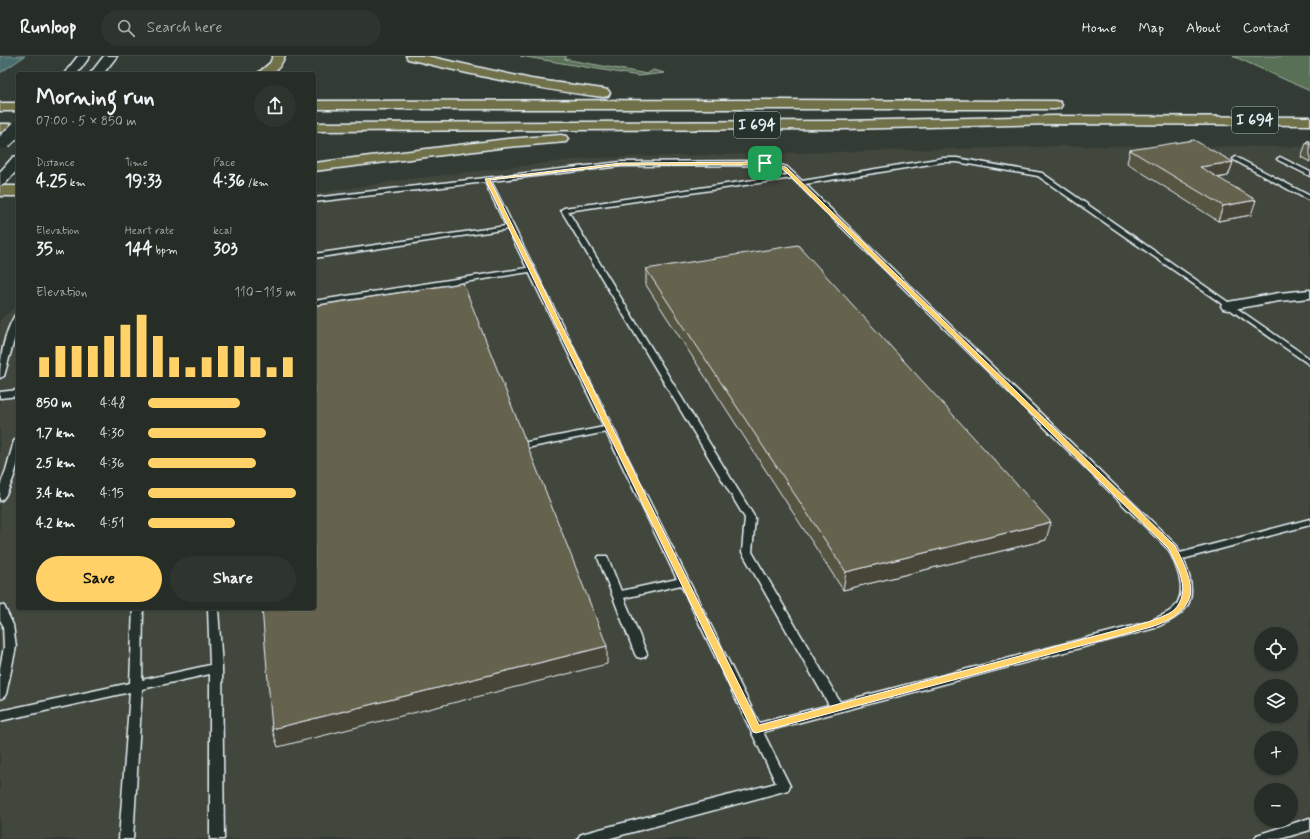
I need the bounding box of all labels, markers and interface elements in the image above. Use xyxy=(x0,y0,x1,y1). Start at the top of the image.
search box xyxy=(101,10,381,46)
text: Runloop xyxy=(20,15,77,40)
icon: search xyxy=(115,17,137,39)
text: Search here xyxy=(147,18,222,38)
text: Home xyxy=(1082,19,1116,37)
text: Map xyxy=(1138,19,1164,37)
text: About xyxy=(1186,19,1221,37)
text: Contact xyxy=(1243,19,1290,37)
text: Morning run xyxy=(36,84,155,112)
button: share xyxy=(254,85,296,127)
road number: I 694 xyxy=(1232,107,1278,133)
road number: I 694 xyxy=(734,112,780,138)
text: 07:00 · 5 × 850 m xyxy=(36,113,137,130)
pin xyxy=(748,146,782,180)
icon: arrive xyxy=(754,152,776,174)
text: Distance xyxy=(36,156,75,170)
text: Time xyxy=(125,156,148,170)
text: Pace xyxy=(213,156,235,170)
text: 4.25 xyxy=(36,170,67,192)
text: 19:33 xyxy=(125,170,162,192)
text: 4:36 xyxy=(213,170,245,192)
text: km xyxy=(67,176,86,190)
text: /km xyxy=(245,176,269,190)
text: Elevation xyxy=(36,224,79,238)
text: Heart rate xyxy=(125,224,174,238)
text: kcal xyxy=(213,224,232,238)
text: 35 xyxy=(36,238,53,260)
text: 144 xyxy=(125,238,153,260)
text: 303 xyxy=(213,238,238,260)
text: m xyxy=(53,244,64,258)
text: bpm xyxy=(153,244,178,258)
text: Elevation xyxy=(36,284,87,301)
text: 110–115 m xyxy=(234,284,296,301)
text: 850 m xyxy=(36,395,72,412)
text: 4:48 xyxy=(100,395,126,412)
text: 1.7 km xyxy=(36,425,75,442)
text: 4:30 xyxy=(100,425,124,442)
text: 2.5 km xyxy=(36,455,75,472)
text: 4:36 xyxy=(100,455,124,472)
text: 3.4 km xyxy=(36,485,75,502)
text: 4:15 xyxy=(100,485,124,502)
text: 4.2 km xyxy=(36,515,75,532)
text: 4:51 xyxy=(100,515,124,532)
button: Save xyxy=(36,556,162,602)
button: Share xyxy=(170,556,296,602)
map controls xyxy=(1254,627,1298,827)
button: locate xyxy=(1254,627,1298,671)
button: layers xyxy=(1254,679,1298,723)
button: + xyxy=(1254,731,1298,775)
button: − xyxy=(1254,783,1298,827)

